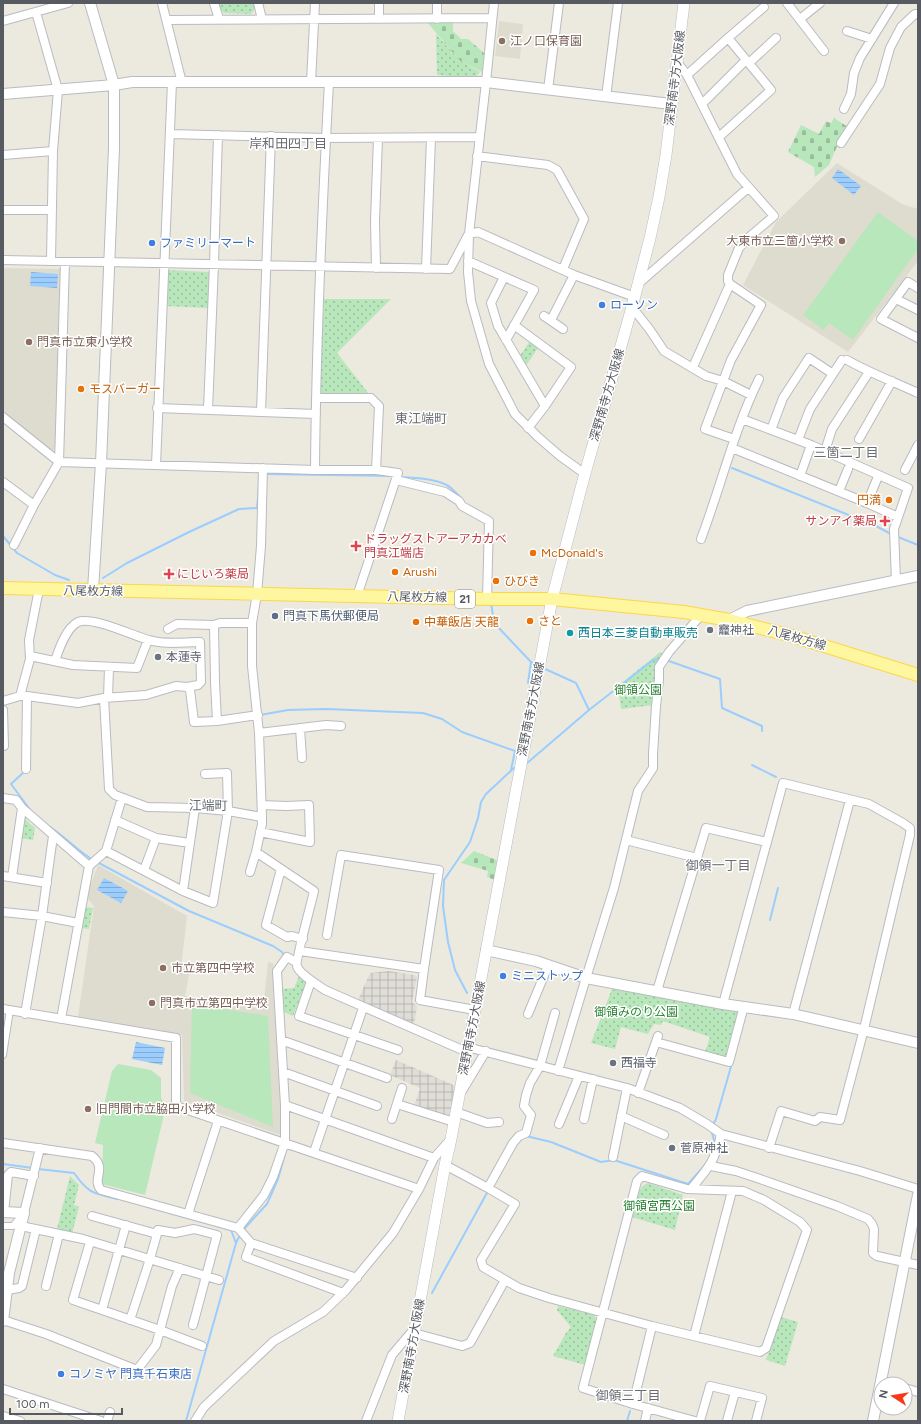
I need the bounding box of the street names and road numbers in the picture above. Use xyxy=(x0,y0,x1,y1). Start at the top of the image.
street label: 深野南寺方大阪線 xyxy=(662,29,688,127)
street label: 深野南寺方大阪線 xyxy=(587,347,627,443)
street label: 八尾枚方線 xyxy=(63,583,123,599)
street label: 八尾枚方線 xyxy=(387,589,447,605)
road number: 21 xyxy=(455,590,475,608)
street label: 八尾枚方線 xyxy=(766,623,828,653)
street label: 深野南寺方大阪線 xyxy=(515,661,547,757)
street label: 深野南寺方大阪線 xyxy=(456,980,488,1076)
street label: 深野南寺方大阪線 xyxy=(397,1298,427,1394)

